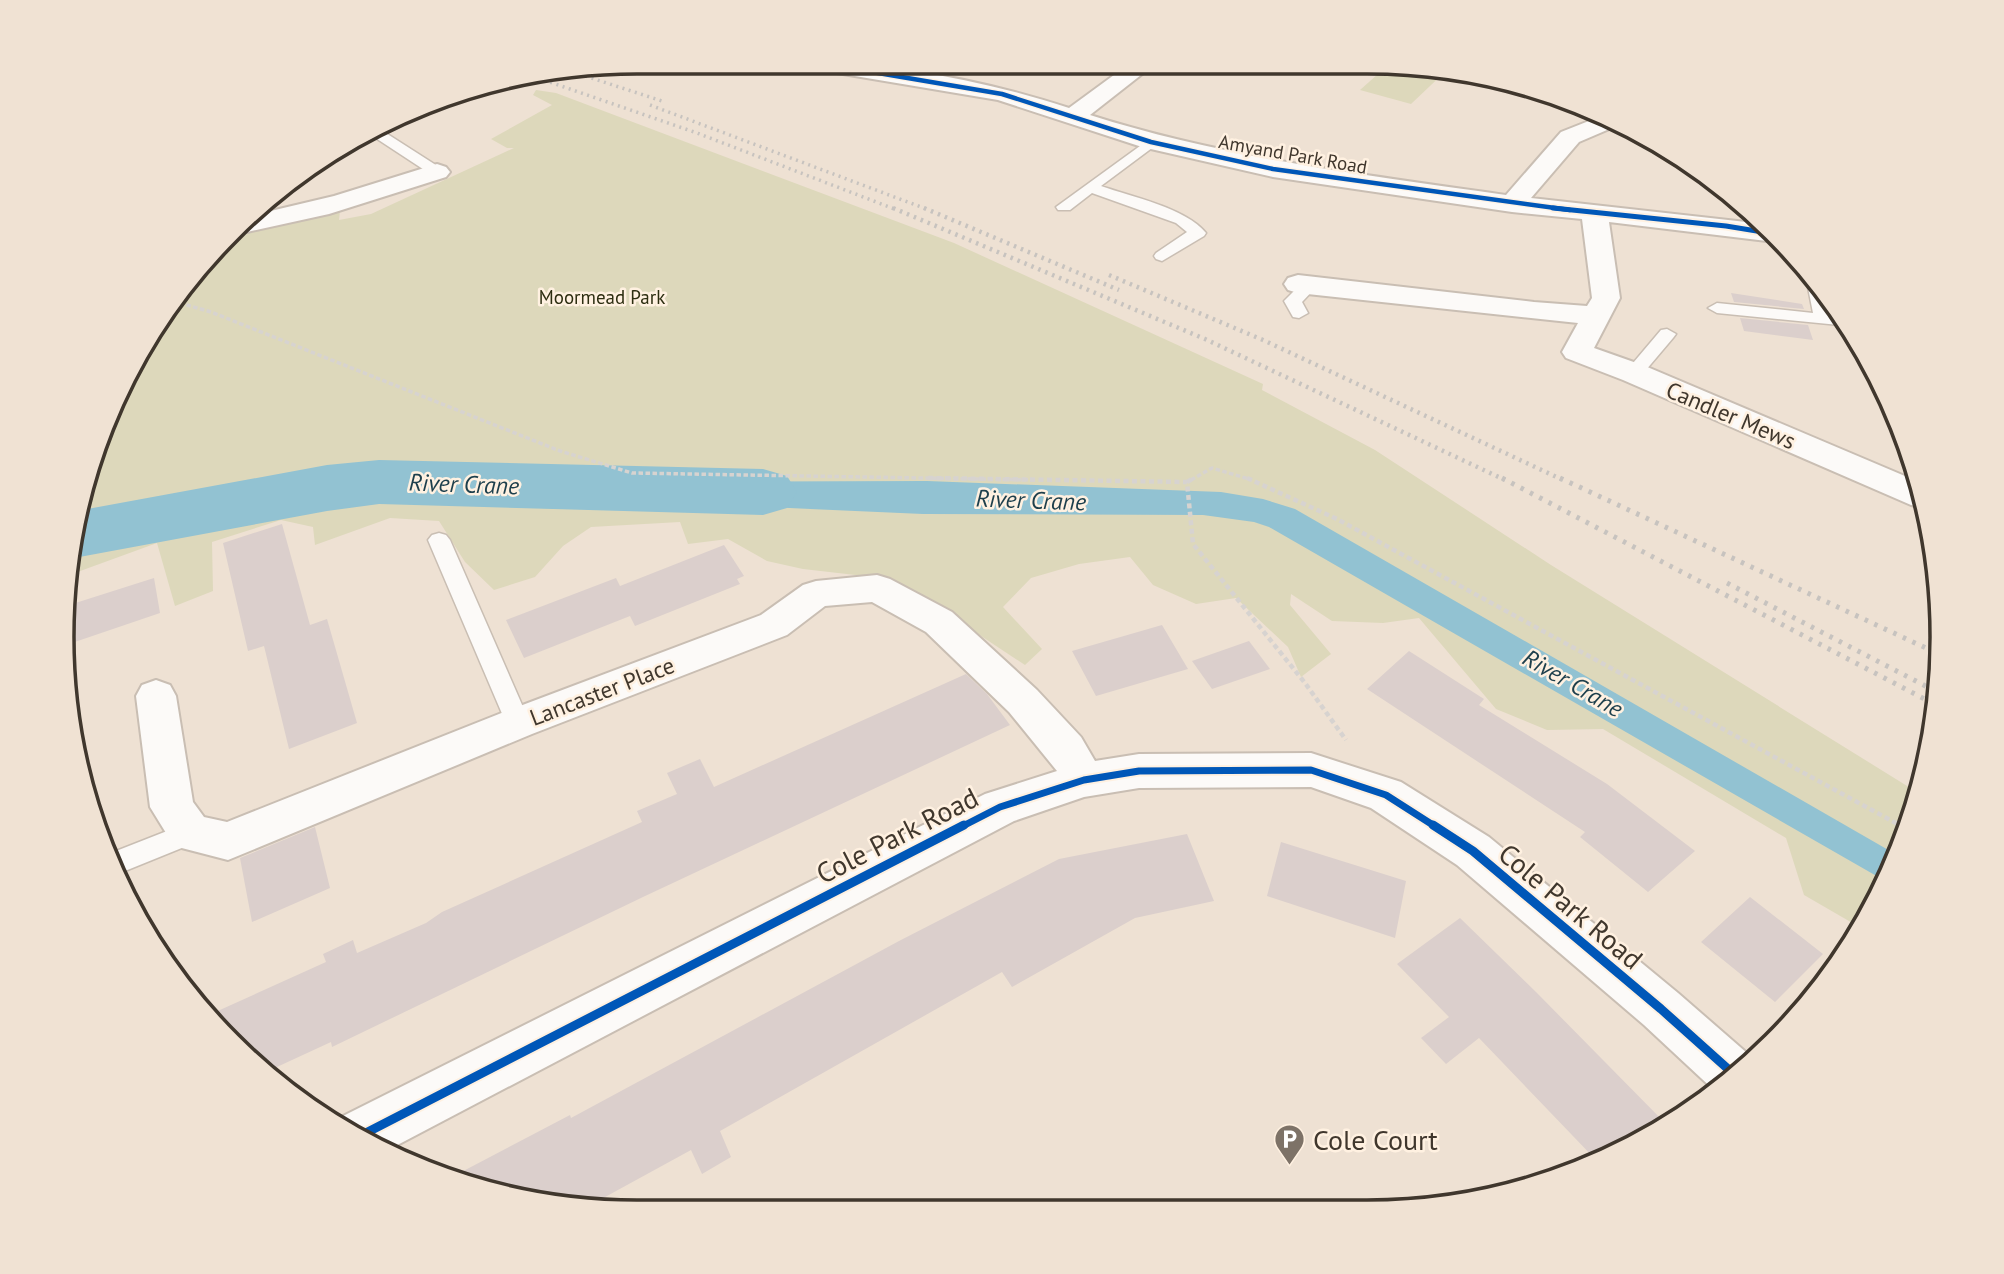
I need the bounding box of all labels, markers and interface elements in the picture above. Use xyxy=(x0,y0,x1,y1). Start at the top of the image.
street label: Amyand Park Road xyxy=(1217,129,1369,179)
park label: Moormead Park xyxy=(539,285,665,309)
street label: Candler Mews xyxy=(1662,375,1800,455)
water label: River Crane xyxy=(408,467,520,501)
water label: River Crane xyxy=(975,483,1087,517)
water label: River Crane xyxy=(1517,642,1629,724)
street label: Lancaster Place xyxy=(526,650,678,732)
street label: Cole Park Road xyxy=(810,778,984,892)
street label: Cole Park Road xyxy=(1491,835,1651,977)
place label: Cole Court xyxy=(1313,1121,1438,1158)
parking icon: Cole Court xyxy=(1273,1122,1307,1166)

